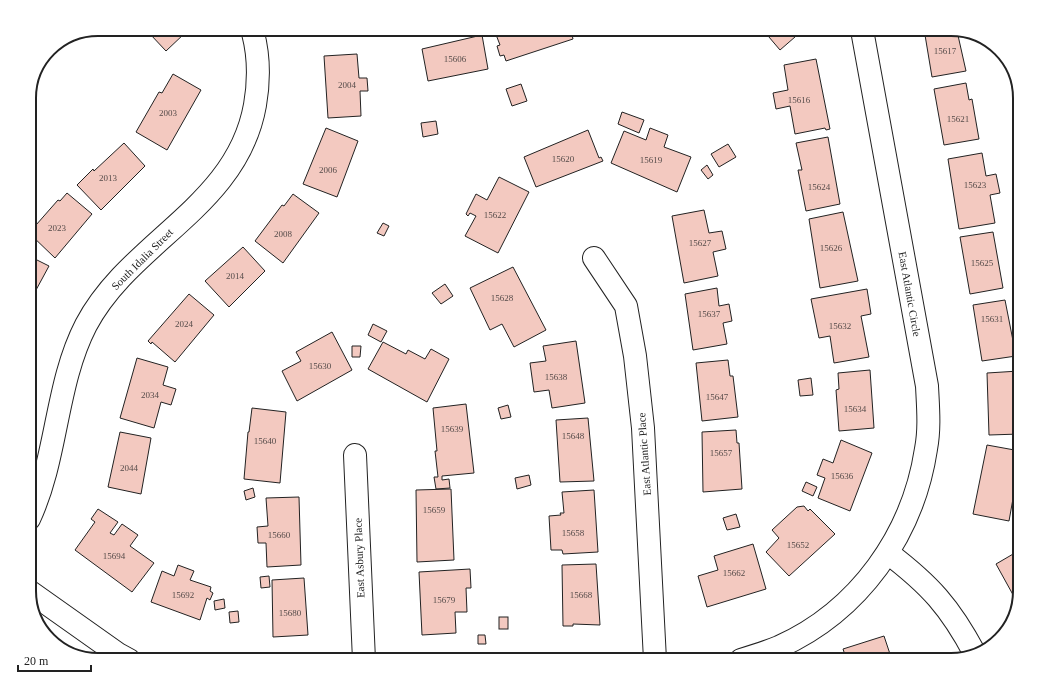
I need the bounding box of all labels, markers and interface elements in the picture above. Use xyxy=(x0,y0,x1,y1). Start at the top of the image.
house number: 15617 xyxy=(934,46,957,56)
house number: 15606 xyxy=(444,54,467,64)
house number: 2004 xyxy=(338,80,357,90)
house number: 15616 xyxy=(788,95,811,105)
house number: 2003 xyxy=(159,108,178,118)
house number: 15621 xyxy=(947,114,969,124)
house number: 15620 xyxy=(552,154,575,164)
house number: 15619 xyxy=(640,155,663,165)
house number: 2006 xyxy=(319,165,338,175)
house number: 2013 xyxy=(99,173,118,183)
house number: 15623 xyxy=(964,180,987,190)
house number: 15624 xyxy=(808,182,831,192)
house number: 15622 xyxy=(484,210,506,220)
house number: 2023 xyxy=(48,223,67,233)
street label: South Idalia Street xyxy=(109,226,175,292)
house number: 2008 xyxy=(274,229,293,239)
house number: 15627 xyxy=(689,238,712,248)
house number: 15626 xyxy=(820,243,843,253)
street label: East Atlantic Circle xyxy=(897,251,923,338)
house number: 15625 xyxy=(971,258,994,268)
house number: 2014 xyxy=(226,271,245,281)
house number: 15628 xyxy=(491,293,514,303)
house number: 15637 xyxy=(698,309,721,319)
house number: 15631 xyxy=(981,314,1003,324)
house number: 2024 xyxy=(175,319,194,329)
house number: 15632 xyxy=(829,321,851,331)
house number: 15630 xyxy=(309,361,332,371)
house number: 15638 xyxy=(545,372,568,382)
house number: 2034 xyxy=(141,390,160,400)
house number: 15647 xyxy=(706,392,729,402)
house number: 15634 xyxy=(844,404,867,414)
street label: East Atlantic Place xyxy=(635,412,653,496)
house number: 15639 xyxy=(441,424,464,434)
house number: 15648 xyxy=(562,431,585,441)
house number: 15640 xyxy=(254,436,277,446)
house number: 15657 xyxy=(710,448,733,458)
house number: 2044 xyxy=(120,463,139,473)
house number: 15636 xyxy=(831,471,854,481)
house number: 15659 xyxy=(423,505,446,515)
street label: East Asbury Place xyxy=(352,518,366,598)
house number: 15658 xyxy=(562,528,585,538)
house number: 15660 xyxy=(268,530,291,540)
house number: 15652 xyxy=(787,540,809,550)
house number: 15694 xyxy=(103,551,126,561)
house number: 15662 xyxy=(723,568,745,578)
house number: 15692 xyxy=(172,590,194,600)
house number: 15668 xyxy=(570,590,593,600)
house number: 15679 xyxy=(433,595,456,605)
house number: 15680 xyxy=(279,608,302,618)
scale bar xyxy=(18,647,91,673)
text: 20 m xyxy=(24,654,49,668)

